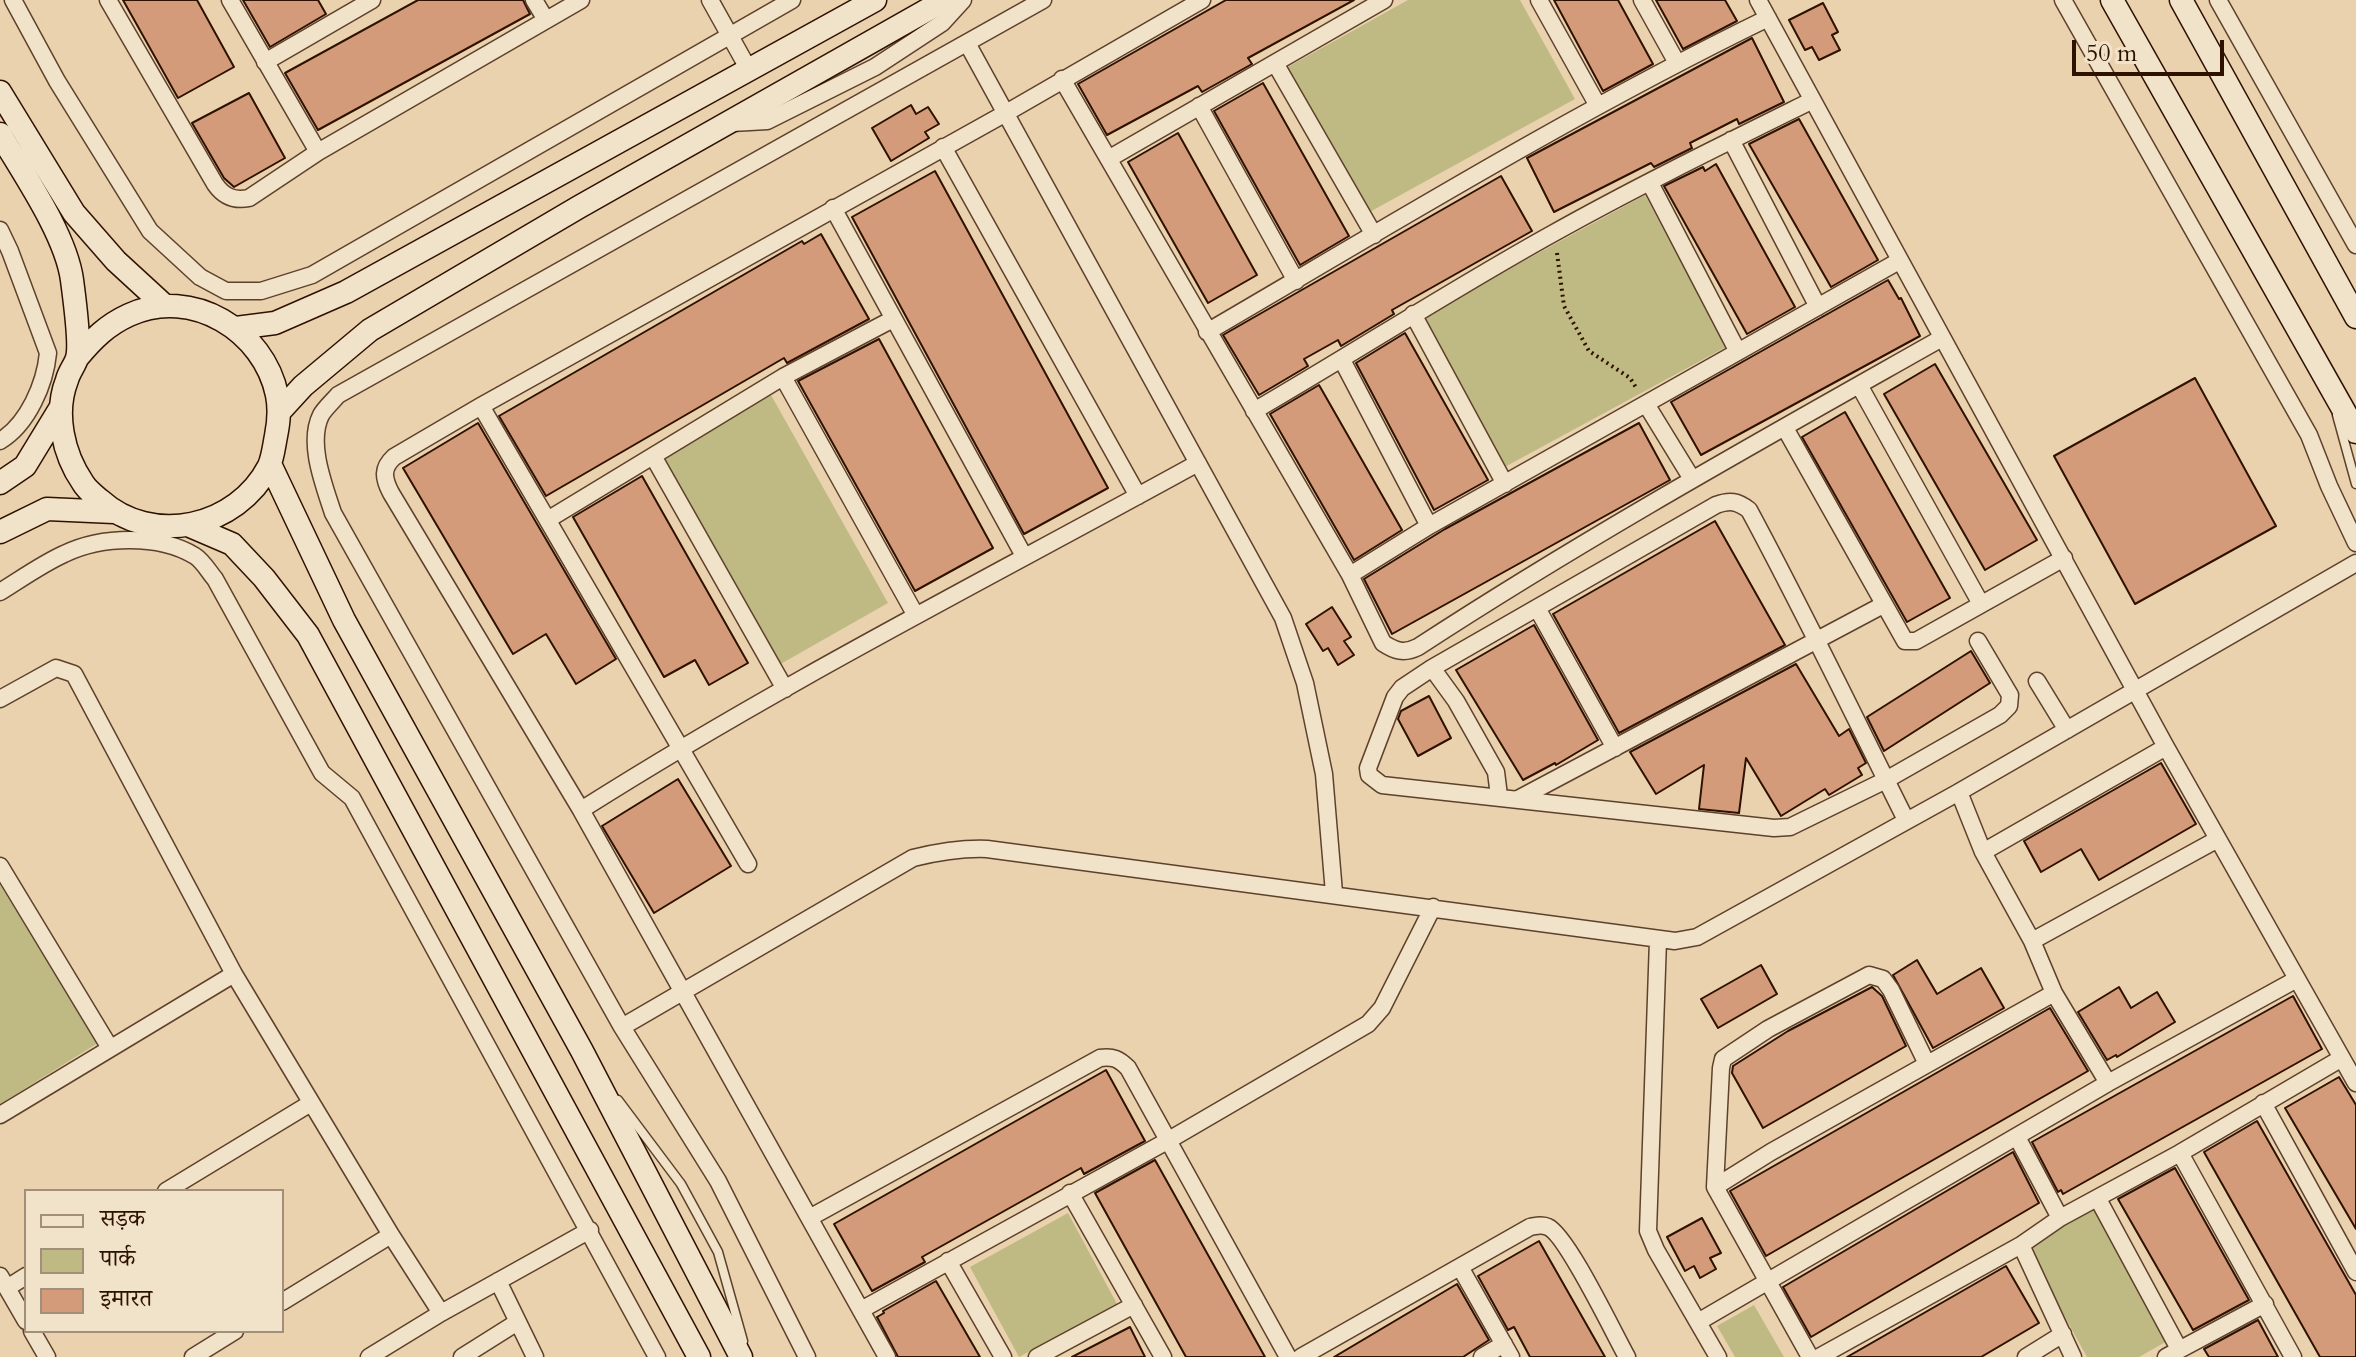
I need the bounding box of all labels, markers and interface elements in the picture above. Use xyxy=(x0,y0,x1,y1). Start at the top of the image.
scale bar xyxy=(2076,24,2228,74)
text: 50 m xyxy=(2086,37,2137,70)
legend xyxy=(24,1189,284,1333)
text: सड़क xyxy=(100,1202,145,1235)
text: पार्क xyxy=(100,1242,135,1275)
text: इमारत xyxy=(100,1282,152,1315)

